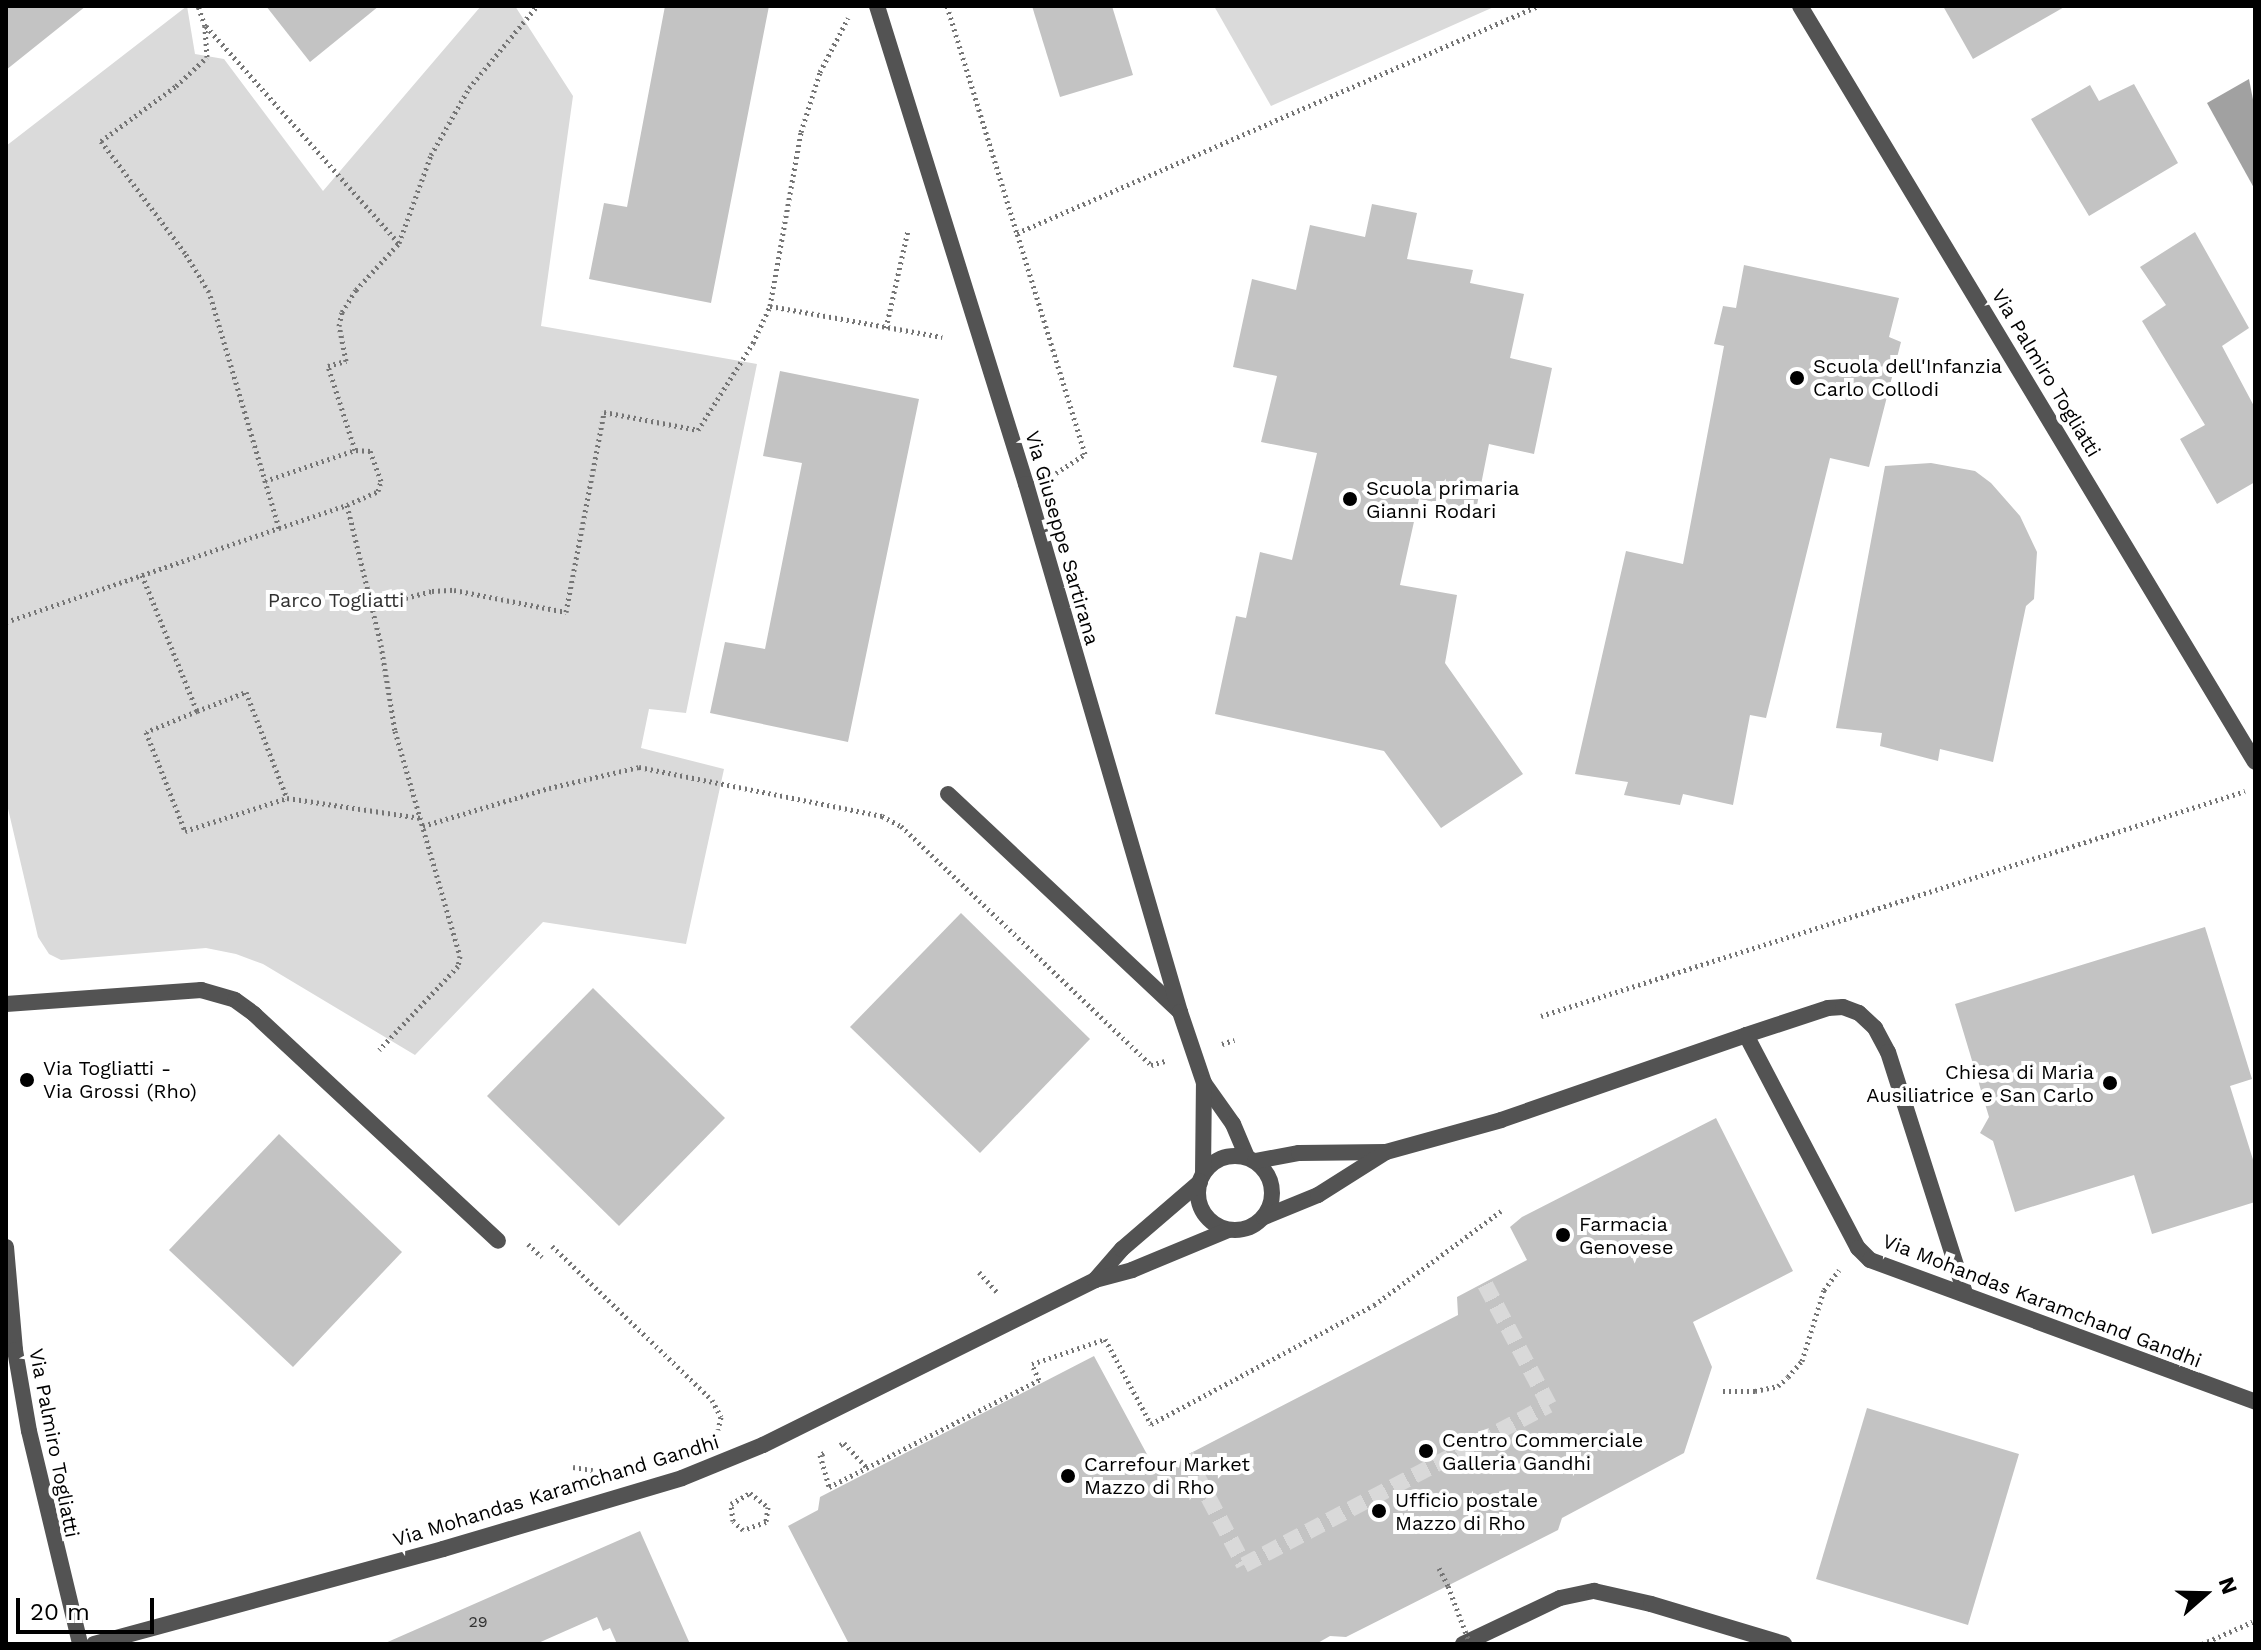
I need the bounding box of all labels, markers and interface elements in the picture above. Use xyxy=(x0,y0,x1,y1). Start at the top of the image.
street label: Via Palmiro Togliatti xyxy=(1986,284,2106,462)
place label: Scuola dell'Infanzia Carlo Collodi xyxy=(1813,354,2002,401)
marker: Scuola dell'Infanzia Carlo Collodi xyxy=(1788,369,1806,387)
street label: Via Giuseppe Sartirana xyxy=(1020,428,1104,648)
place label: Scuola primaria Gianni Rodari xyxy=(1366,476,1520,523)
marker: Scuola primaria Gianni Rodari xyxy=(1341,490,1359,508)
park label: Parco Togliatti xyxy=(267,588,405,612)
place label: Via Togliatti - Via Grossi (Rho) xyxy=(43,1056,197,1103)
place label: Chiesa di Maria Ausiliatrice e San Carlo xyxy=(1866,1060,2094,1107)
marker: Via Togliatti - Via Grossi (Rho) xyxy=(18,1071,36,1089)
marker: Chiesa di Maria Ausiliatrice e San Carlo xyxy=(2101,1074,2119,1092)
place label: Farmacia Genovese xyxy=(1579,1212,1673,1259)
marker: Farmacia Genovese xyxy=(1554,1226,1572,1244)
street label: Via Mohandas Karamchand Gandhi xyxy=(1879,1229,2205,1373)
street label: Via Palmiro Togliatti xyxy=(24,1346,84,1540)
place label: Centro Commerciale Galleria Gandhi xyxy=(1442,1428,1643,1475)
street label: Via Mohandas Karamchand Gandhi xyxy=(390,1430,722,1552)
marker: Centro Commerciale Galleria Gandhi xyxy=(1417,1442,1435,1460)
place label: Carrefour Market Mazzo di Rho xyxy=(1084,1452,1250,1499)
marker: Carrefour Market Mazzo di Rho xyxy=(1059,1467,1077,1485)
place label: Ufficio postale Mazzo di Rho xyxy=(1395,1488,1538,1535)
marker: Ufficio postale Mazzo di Rho xyxy=(1370,1502,1388,1520)
north arrow xyxy=(2165,1554,2245,1634)
text: N xyxy=(2213,1574,2243,1598)
scale bar xyxy=(20,1582,158,1632)
text: 20 m xyxy=(30,1598,90,1626)
house number: 29 xyxy=(468,1612,488,1632)

